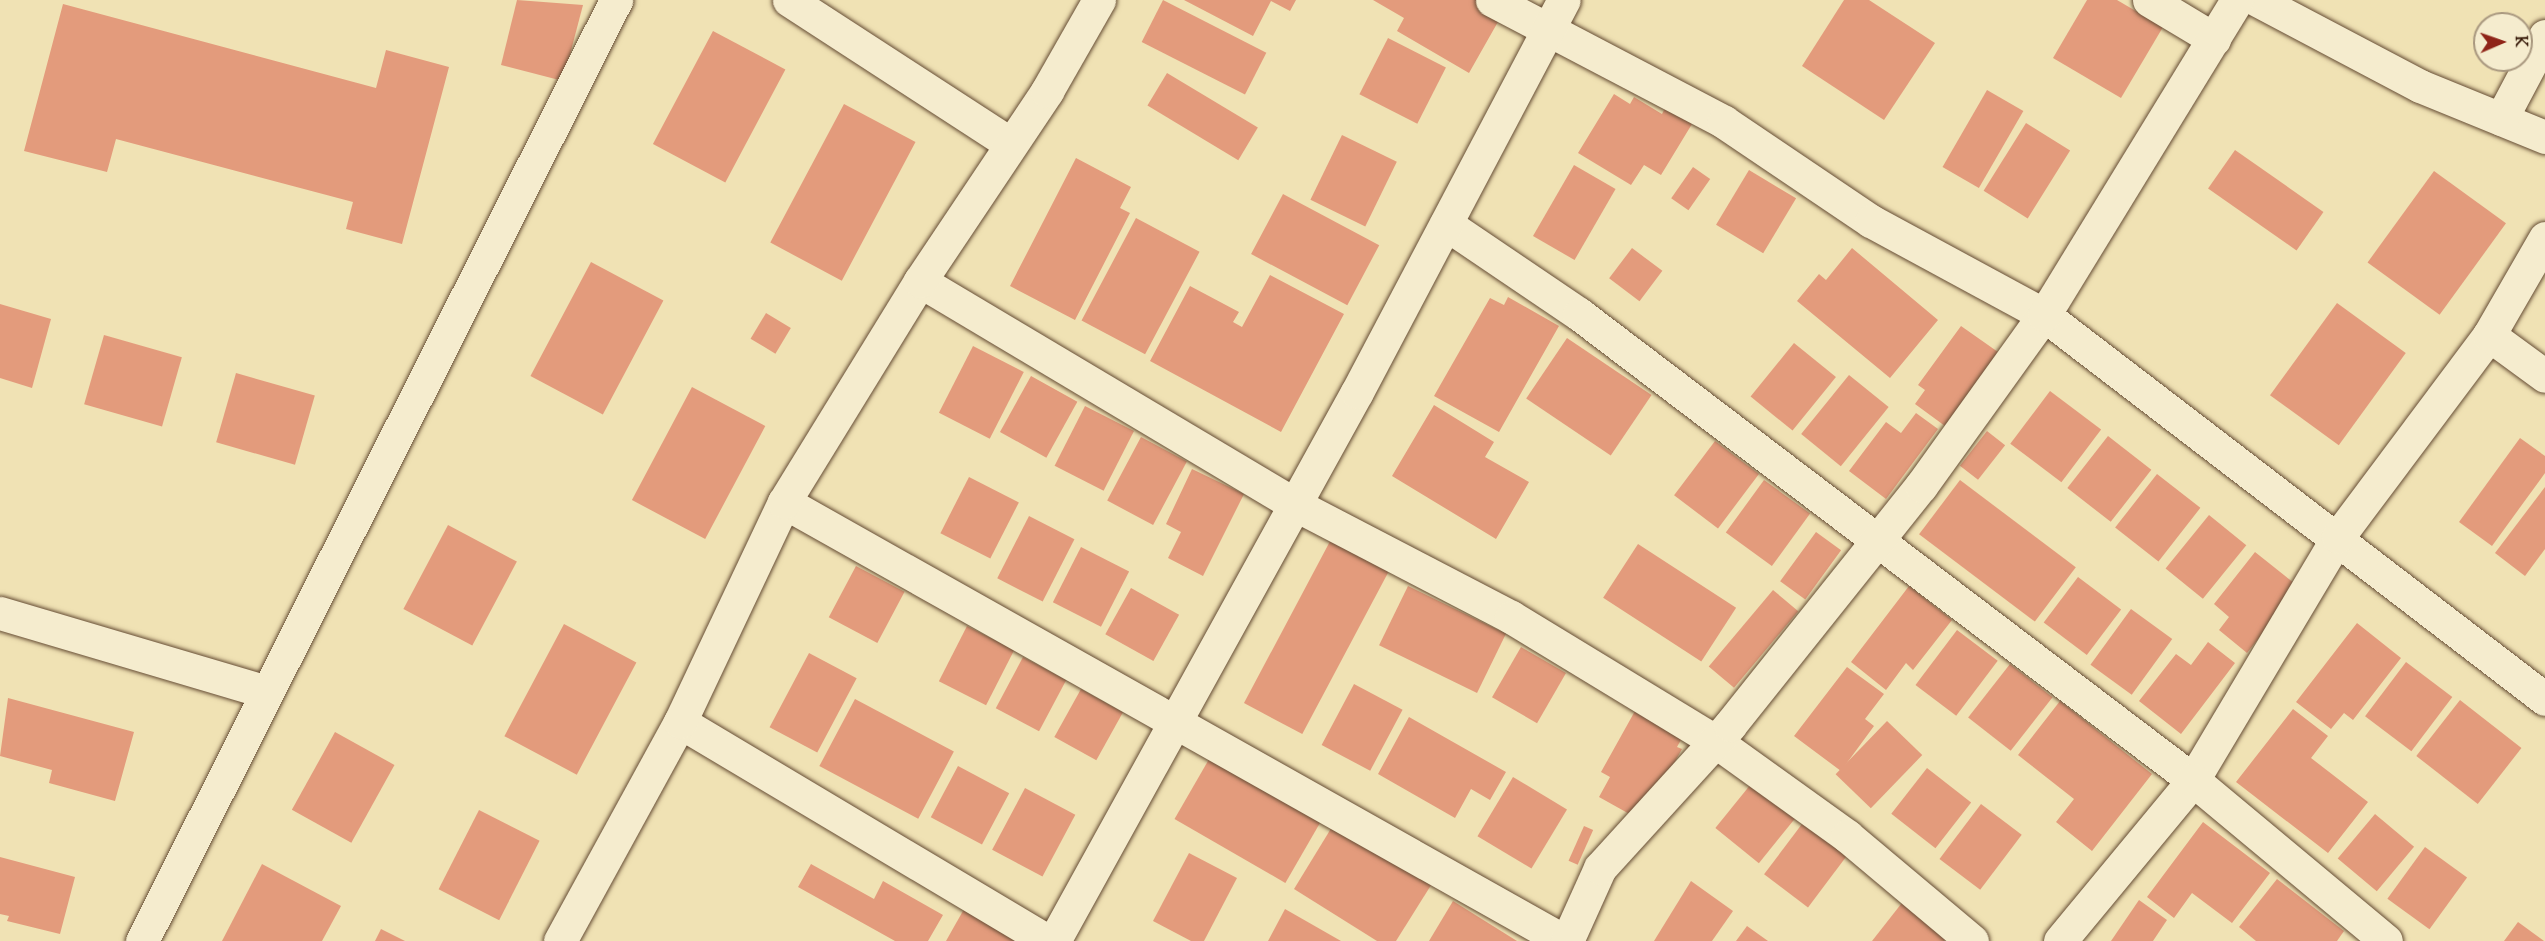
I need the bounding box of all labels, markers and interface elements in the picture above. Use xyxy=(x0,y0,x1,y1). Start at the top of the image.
north arrow xyxy=(2473,12,2533,72)
text: K xyxy=(2508,35,2531,48)

